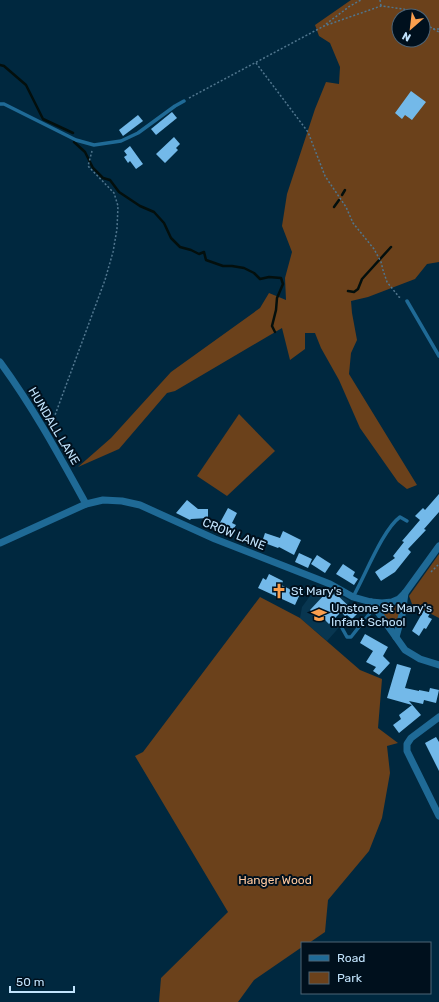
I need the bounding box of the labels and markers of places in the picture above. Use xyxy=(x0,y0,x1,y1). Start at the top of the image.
church icon: St Mary's xyxy=(270,582,288,600)
place label: St Mary's xyxy=(291,584,342,598)
place label: Unstone St Mary's Infant School xyxy=(331,601,432,629)
school or university icon: Unstone St Mary's Infant School xyxy=(310,606,328,624)

